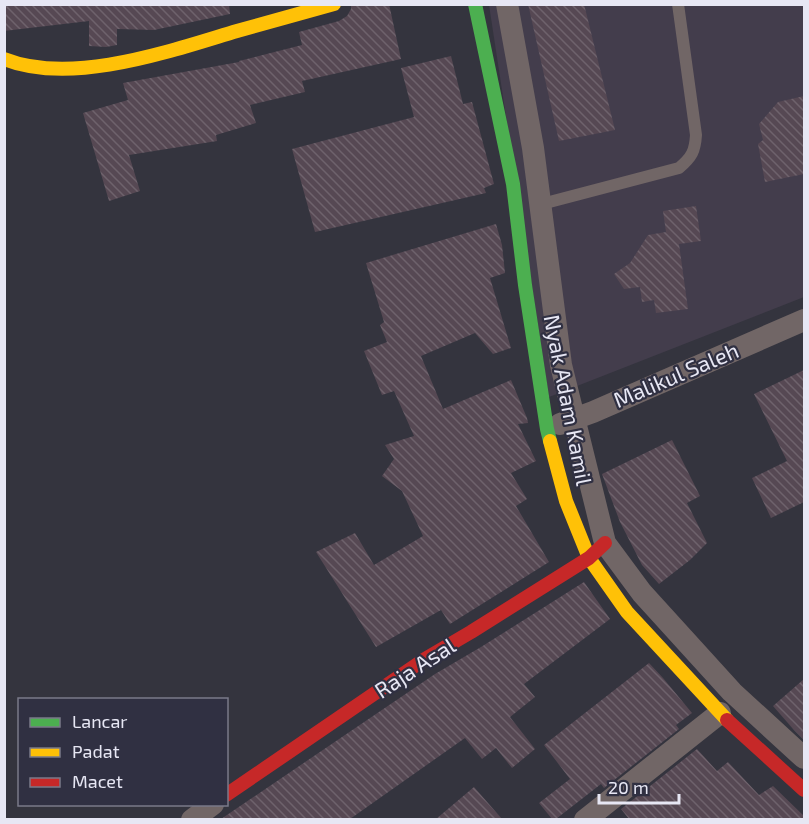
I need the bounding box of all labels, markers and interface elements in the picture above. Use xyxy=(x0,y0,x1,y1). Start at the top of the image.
street label: Nyak Adam Kamil xyxy=(540,312,598,488)
street label: Malikul Saleh xyxy=(609,336,742,412)
street label: Raja Asal xyxy=(369,631,461,704)
legend xyxy=(18,698,228,806)
text: Lancar xyxy=(72,710,128,732)
text: Padat xyxy=(72,740,120,762)
scale bar xyxy=(599,767,678,805)
text: Macet xyxy=(72,770,123,792)
text: 20 m xyxy=(608,776,649,798)

